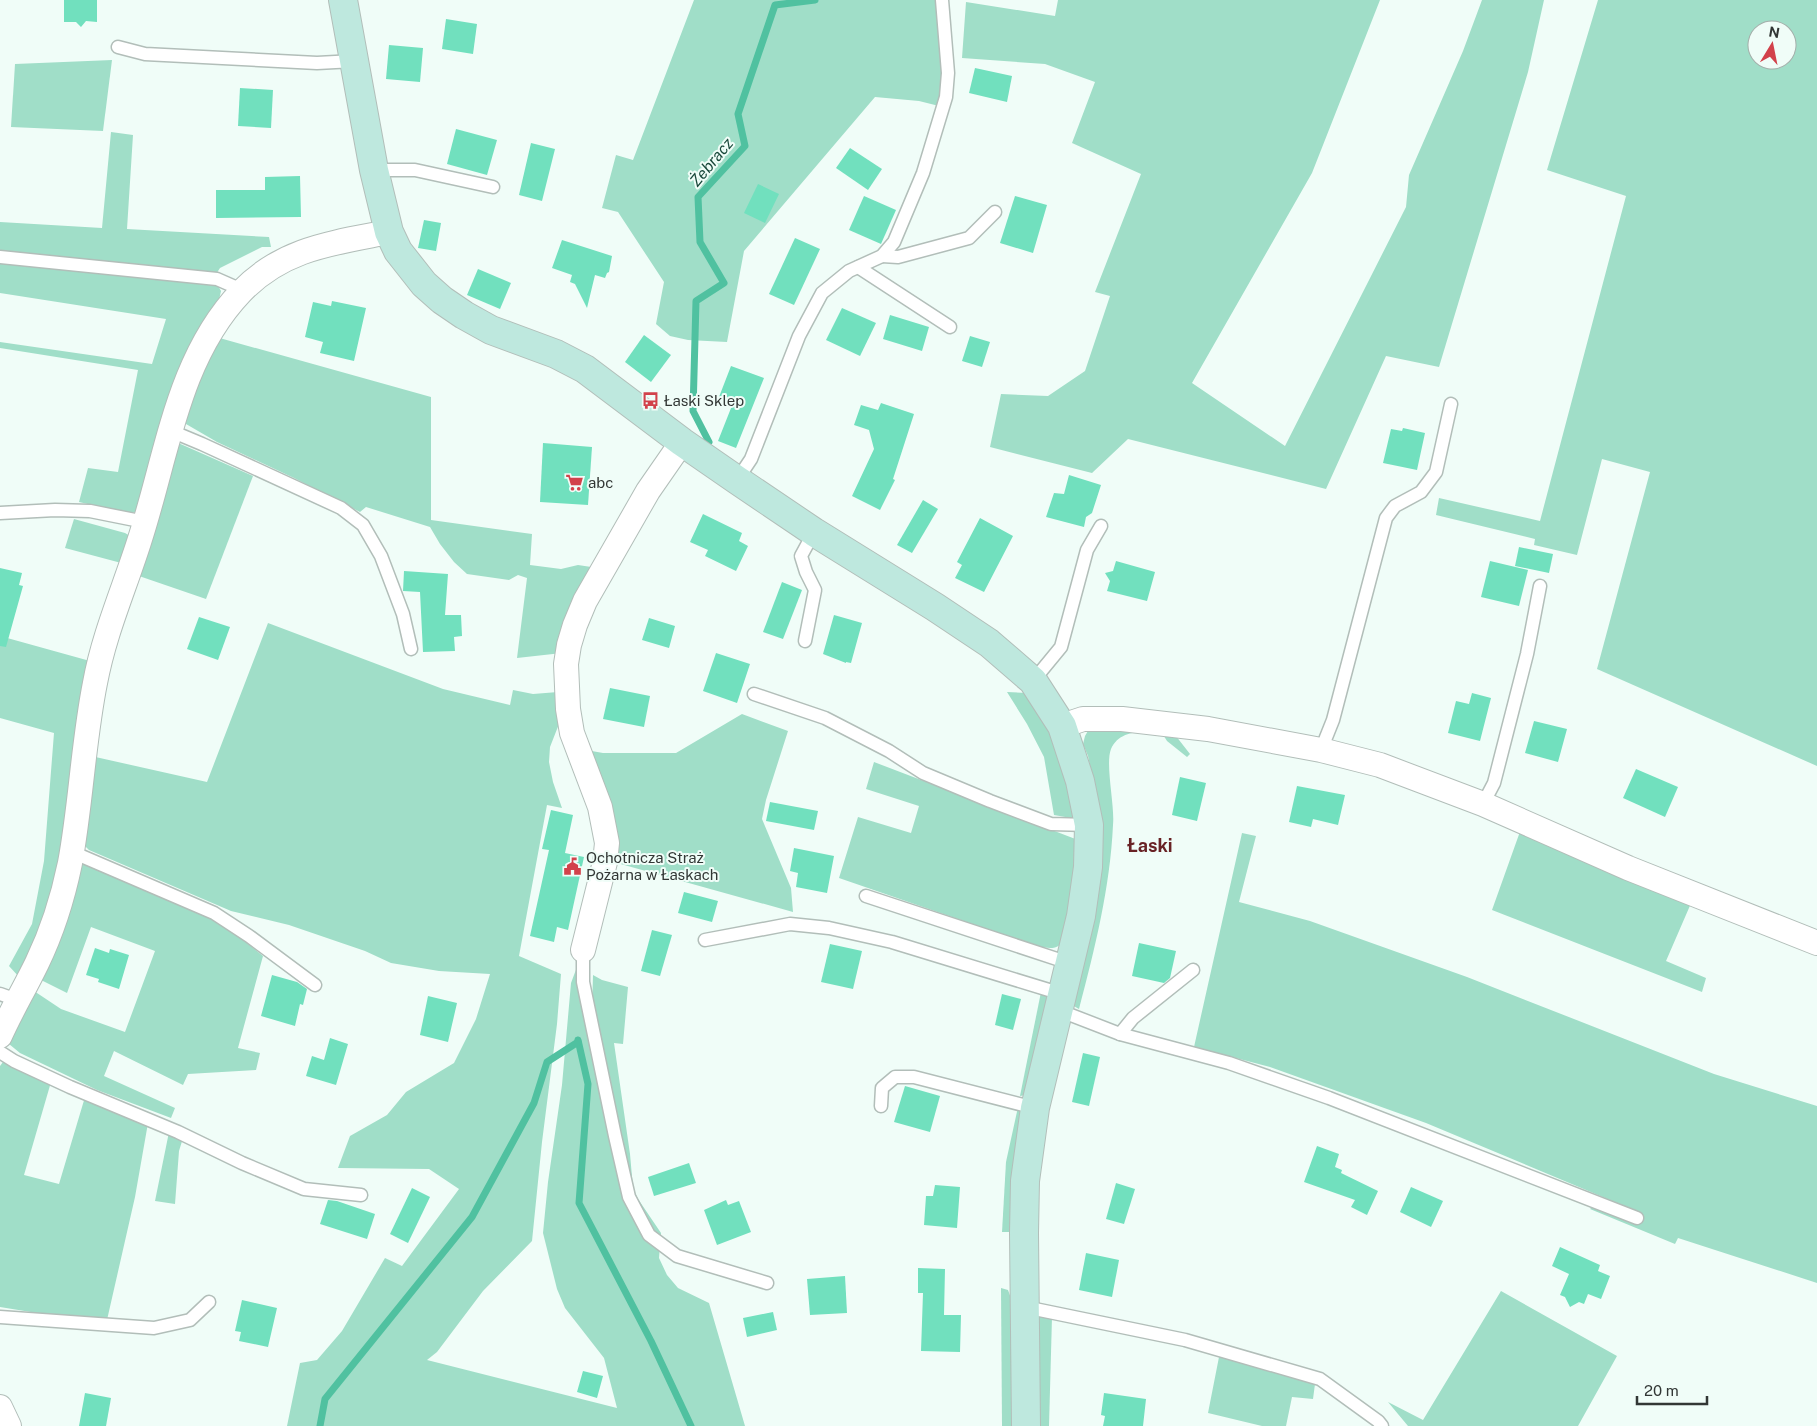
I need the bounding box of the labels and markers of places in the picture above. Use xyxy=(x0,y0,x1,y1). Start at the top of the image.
bus stop icon: Łaski Sklep xyxy=(640,391,660,411)
place label: Łaski Sklep xyxy=(664,392,744,409)
supermarket icon: abc xyxy=(564,473,584,493)
place label: abc xyxy=(588,474,613,491)
place label: Ochotnicza Straż Pożarna w Łaskach xyxy=(586,849,718,883)
public building icon: Ochotnicza Straż Pożarna w Łaskach xyxy=(562,857,582,877)

